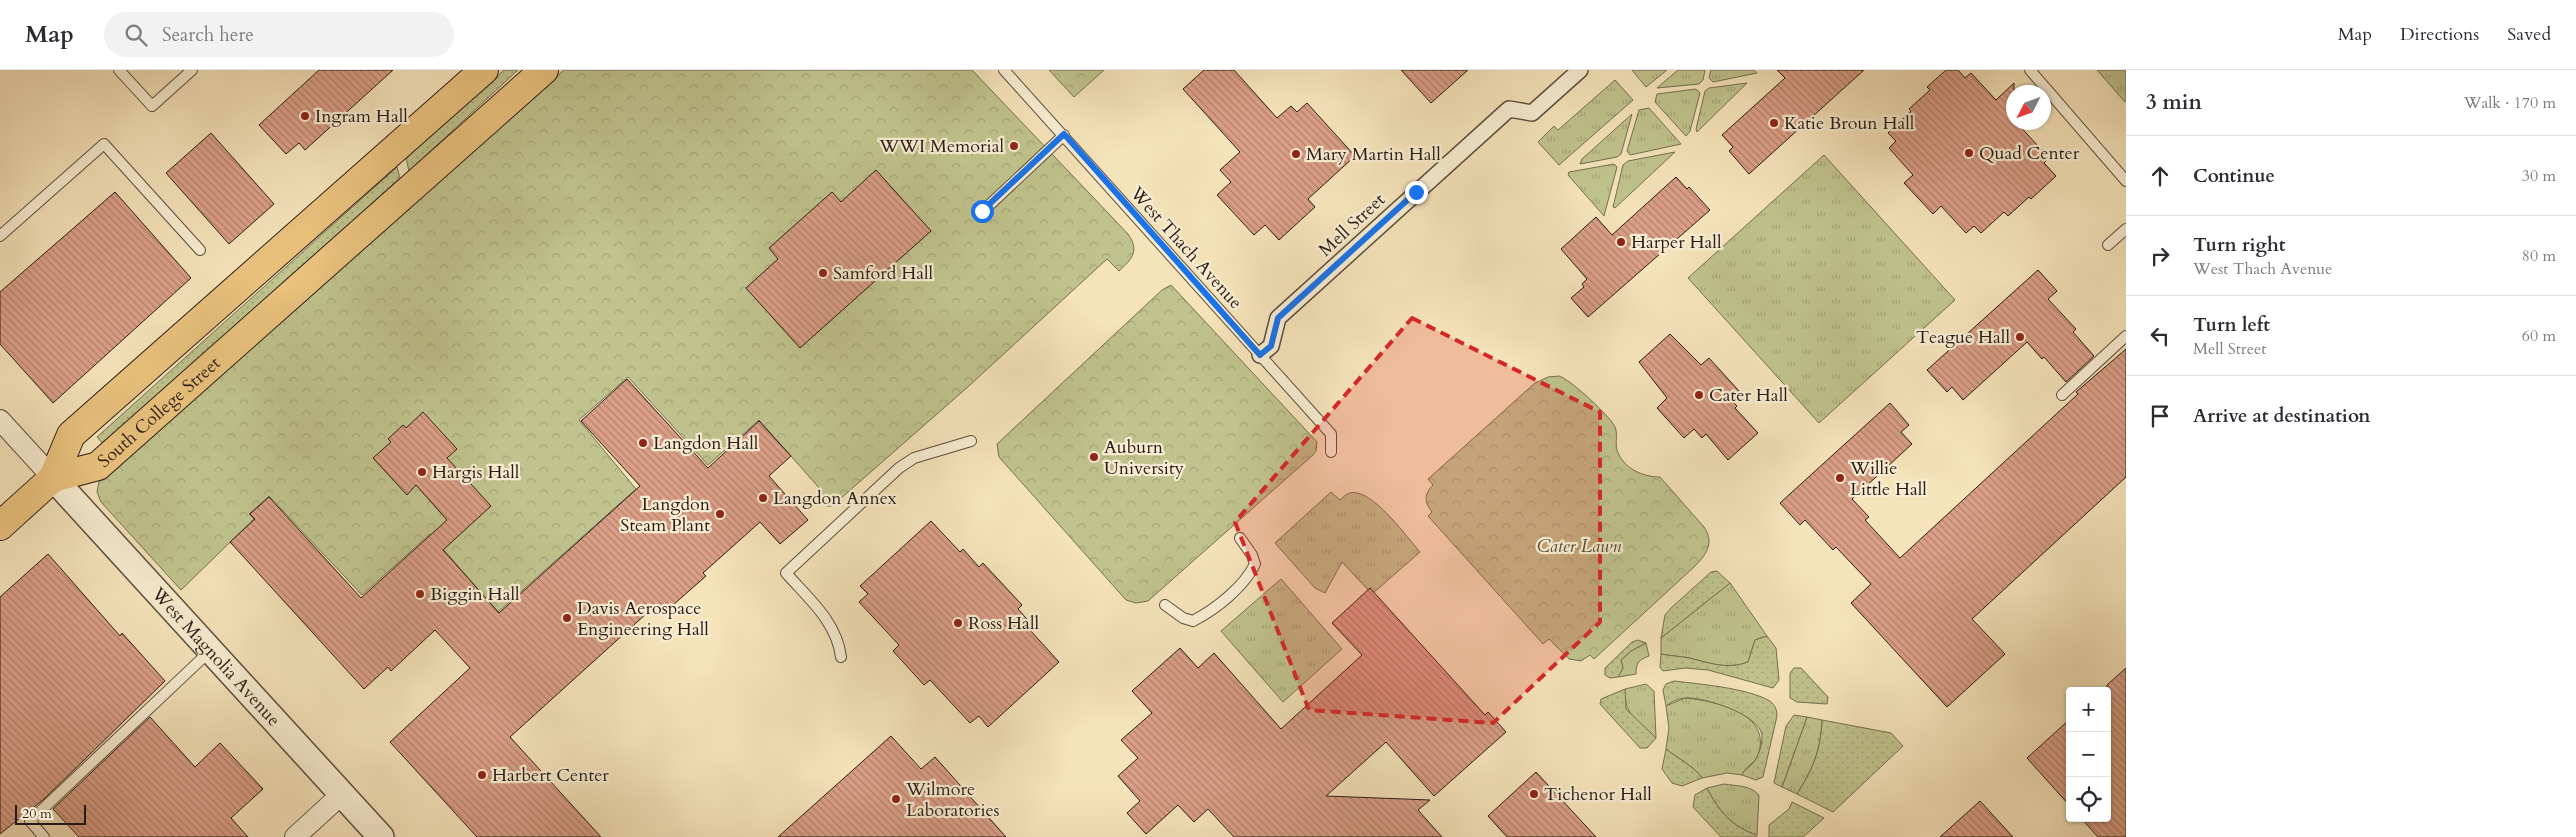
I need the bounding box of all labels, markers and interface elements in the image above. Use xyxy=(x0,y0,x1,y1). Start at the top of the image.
search box xyxy=(104,12,454,57)
text: Map xyxy=(25,18,74,51)
icon: search xyxy=(122,21,150,49)
text: Search here xyxy=(162,22,254,48)
text: Map xyxy=(2338,22,2372,47)
text: Directions xyxy=(2400,22,2479,47)
text: Saved xyxy=(2507,22,2551,47)
north arrow xyxy=(2006,85,2051,130)
text: 3 min xyxy=(2146,88,2202,117)
text: Walk · 170 m xyxy=(2464,92,2556,114)
place label: Ingram Hall xyxy=(315,104,408,129)
marker: Ingram Hall xyxy=(299,110,311,122)
place label: Katie Broun Hall xyxy=(1784,111,1915,136)
marker: Katie Broun Hall xyxy=(1768,117,1780,129)
place label: WWI Memorial xyxy=(878,134,1004,159)
marker: WWI Memorial xyxy=(1008,140,1020,152)
place label: Quad Center xyxy=(1979,141,2080,166)
place label: Mary Martin Hall xyxy=(1306,142,1441,167)
marker: Quad Center xyxy=(1963,147,1975,159)
marker: Mary Martin Hall xyxy=(1290,148,1302,160)
icon: ahead xyxy=(2146,162,2174,190)
text: Continue xyxy=(2193,163,2275,189)
text: 30 m xyxy=(2522,165,2556,187)
street label: West Thach Avenue xyxy=(1124,181,1248,315)
route end xyxy=(1405,181,1428,204)
street label: Mell Street xyxy=(1313,188,1391,262)
route start xyxy=(971,200,994,223)
place label: Harper Hall xyxy=(1631,230,1722,255)
text: Turn right xyxy=(2193,232,2285,258)
marker: Harper Hall xyxy=(1615,236,1627,248)
icon: right xyxy=(2146,242,2174,270)
text: 80 m xyxy=(2522,245,2556,267)
text: West Thach Avenue xyxy=(2193,258,2332,280)
place label: Samford Hall xyxy=(833,261,934,286)
marker: Samford Hall xyxy=(817,267,829,279)
text: Turn left xyxy=(2193,312,2270,338)
icon: left xyxy=(2146,322,2174,350)
place label: Teague Hall xyxy=(1916,325,2010,350)
text: 60 m xyxy=(2522,325,2556,347)
marker: Teague Hall xyxy=(2014,331,2026,343)
text: Mell Street xyxy=(2193,338,2266,360)
street label: South College Street xyxy=(92,350,226,473)
place label: Cater Hall xyxy=(1709,383,1788,408)
marker: Cater Hall xyxy=(1693,389,1705,401)
icon: arrive xyxy=(2146,402,2174,430)
text: Arrive at destination xyxy=(2193,403,2370,429)
place label: Langdon Hall xyxy=(653,431,759,456)
place label: Auburn University xyxy=(1104,435,1185,481)
marker: Langdon Hall xyxy=(637,437,649,449)
marker: Auburn University xyxy=(1088,451,1100,463)
place label: Willie Little Hall xyxy=(1849,456,1927,502)
place label: Hargis Hall xyxy=(432,460,520,485)
marker: Hargis Hall xyxy=(416,466,428,478)
marker: Willie Little Hall xyxy=(1834,472,1846,484)
place label: Langdon Annex xyxy=(773,486,897,511)
place label: Langdon Steam Plant xyxy=(620,492,711,538)
marker: Langdon Annex xyxy=(757,492,769,504)
marker: Langdon Steam Plant xyxy=(714,508,726,520)
park label: Cater Lawn xyxy=(1537,534,1622,559)
street label: West Magnolia Avenue xyxy=(146,581,286,732)
place label: Biggin Hall xyxy=(430,582,520,607)
marker: Biggin Hall xyxy=(414,588,426,600)
place label: Davis Aerospace Engineering Hall xyxy=(577,596,709,642)
place label: Ross Hall xyxy=(968,611,1039,636)
marker: Davis Aerospace Engineering Hall xyxy=(561,612,573,624)
marker: Ross Hall xyxy=(952,617,964,629)
map controls xyxy=(2066,687,2111,822)
button: + xyxy=(2066,687,2111,732)
button: − xyxy=(2066,732,2111,777)
place label: Harbert Center xyxy=(492,763,609,788)
marker: Harbert Center xyxy=(476,769,488,781)
place label: Wilmore Laboratories xyxy=(905,777,1000,823)
button: locate xyxy=(2066,777,2111,822)
place label: Tichenor Hall xyxy=(1544,782,1652,807)
marker: Tichenor Hall xyxy=(1528,788,1540,800)
marker: Wilmore Laboratories xyxy=(890,793,902,805)
scale bar xyxy=(15,802,86,825)
text: 20 m xyxy=(22,804,52,823)

